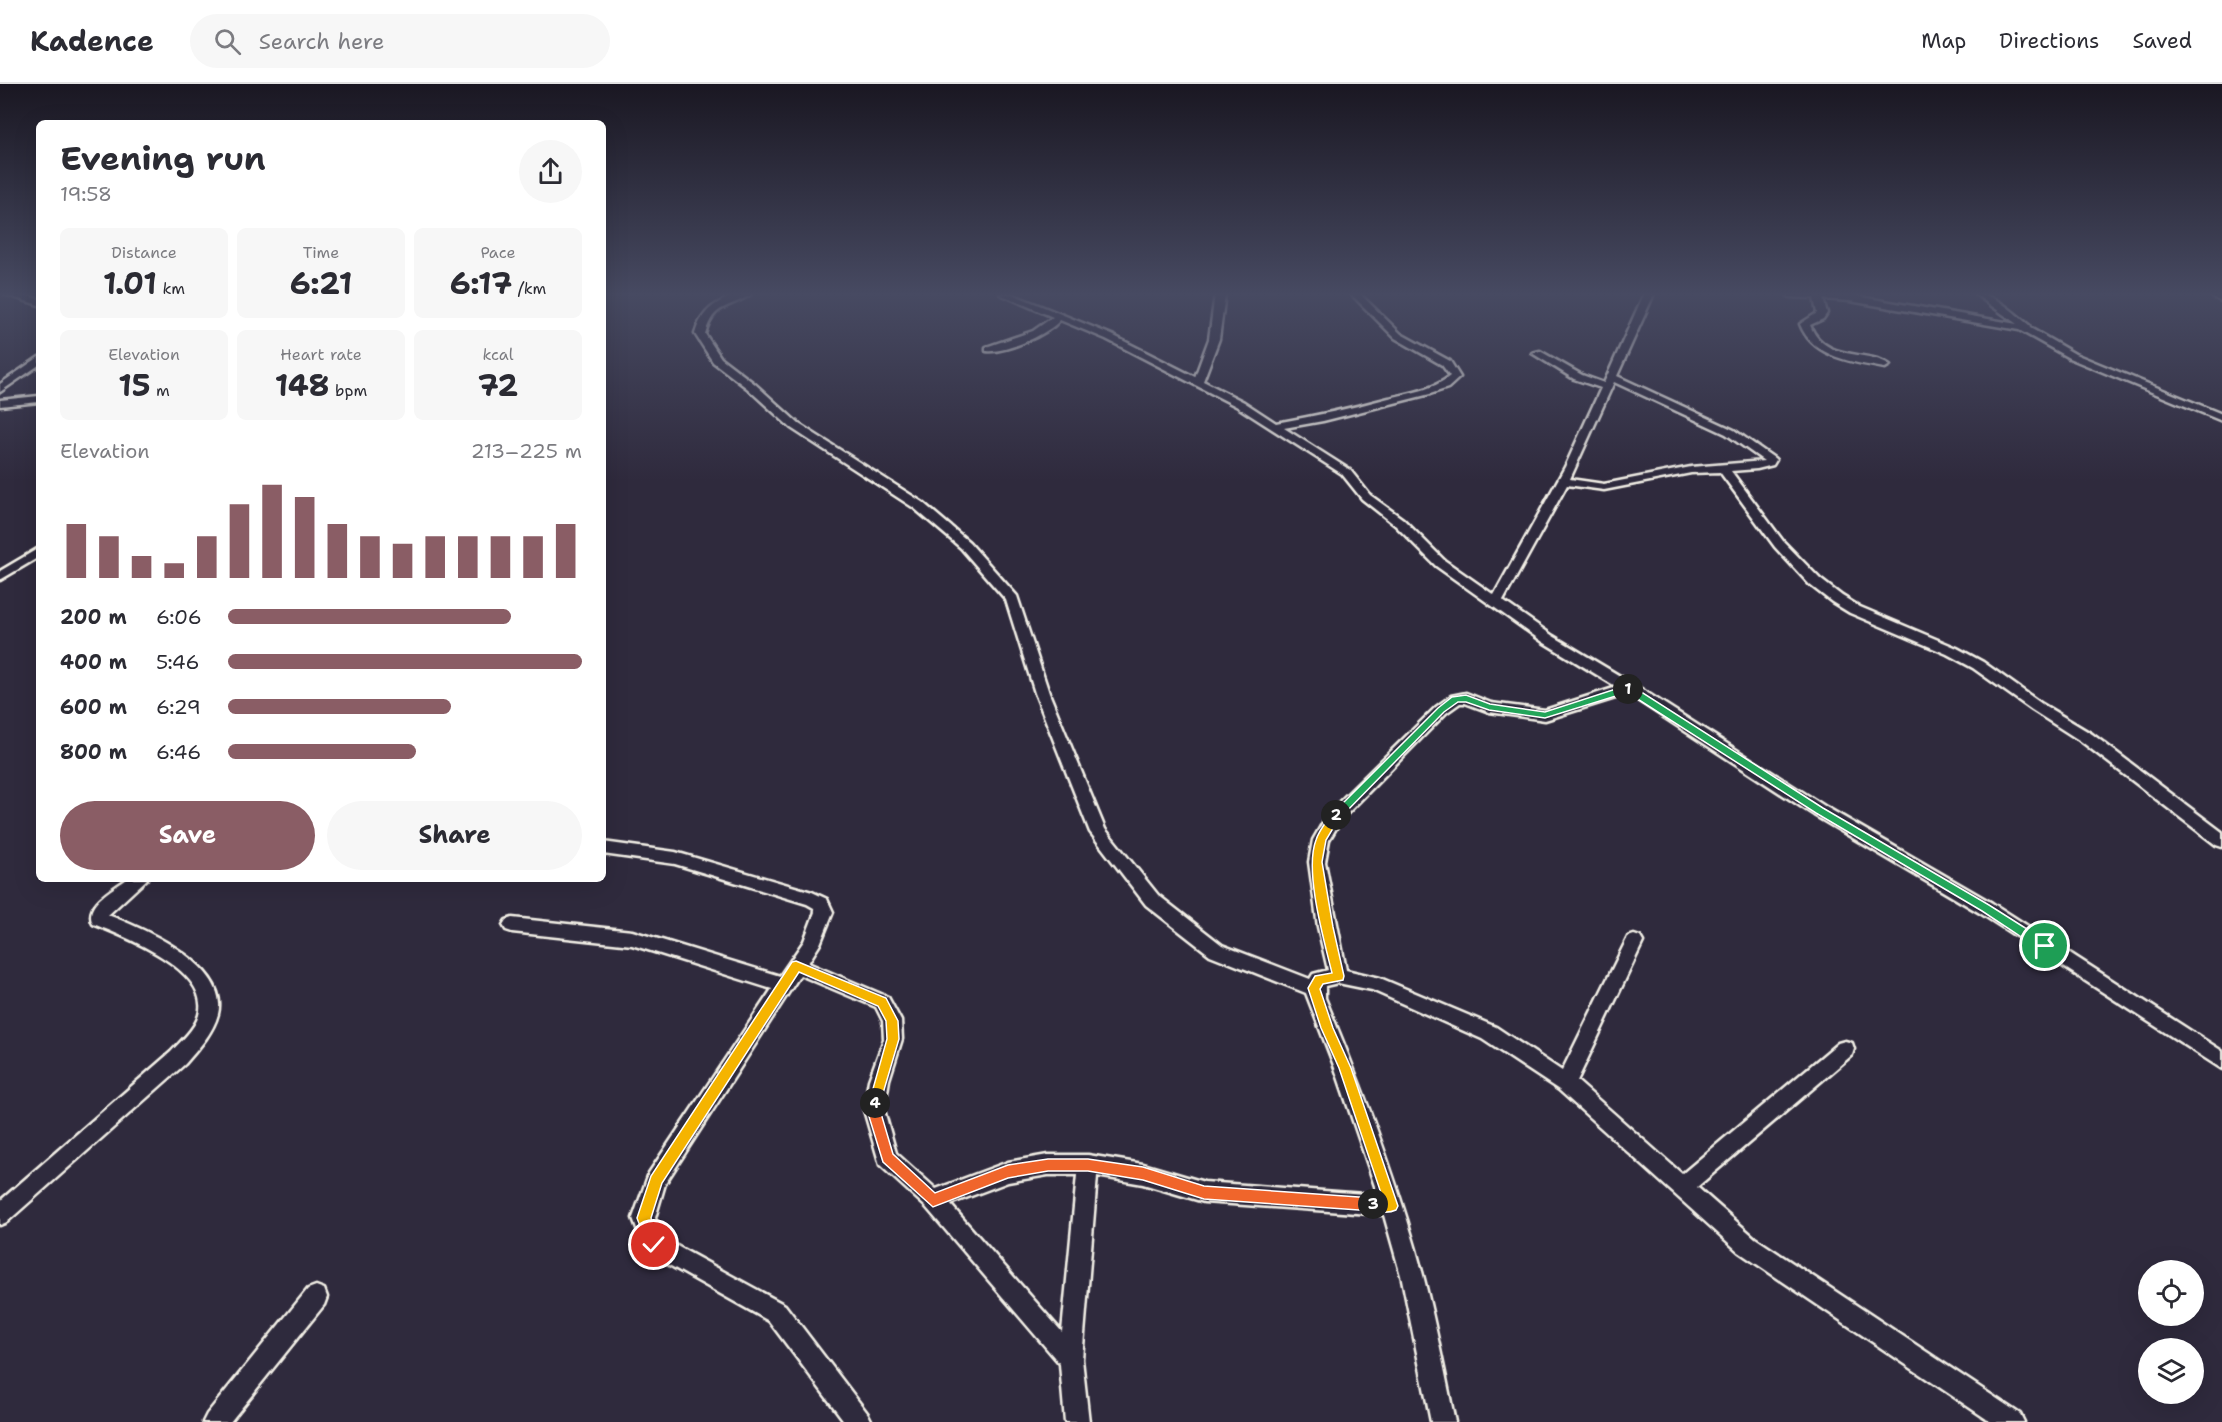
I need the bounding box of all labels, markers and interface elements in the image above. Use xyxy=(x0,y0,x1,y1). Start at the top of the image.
search box xyxy=(190,14,610,68)
text: Kadence xyxy=(30,22,154,60)
icon: search xyxy=(211,25,244,58)
text: Search here xyxy=(259,27,385,56)
text: Map xyxy=(1921,27,1966,55)
text: Directions xyxy=(1999,27,2099,55)
text: Saved xyxy=(2132,27,2192,55)
text: Evening run xyxy=(60,136,266,181)
button: share xyxy=(519,140,582,203)
text: 19:58 xyxy=(60,181,112,207)
text: Distance xyxy=(111,242,177,263)
text: Time xyxy=(303,242,339,263)
text: Pace xyxy=(480,242,516,263)
text: 1.01 xyxy=(103,263,157,304)
text: 6:21 xyxy=(290,263,352,304)
text: 6:17 xyxy=(450,263,512,304)
text: km xyxy=(157,278,185,299)
text: /km xyxy=(512,278,546,299)
text: Elevation xyxy=(108,344,180,365)
text: Heart rate xyxy=(280,344,362,365)
text: kcal xyxy=(482,344,514,365)
text: 15 xyxy=(118,365,151,406)
text: 148 xyxy=(275,365,330,406)
text: 72 xyxy=(478,365,518,406)
text: m xyxy=(151,380,170,401)
text: bpm xyxy=(330,380,367,401)
text: Elevation xyxy=(60,438,150,464)
text: 213–225 m xyxy=(471,438,582,464)
text: 200 m xyxy=(60,604,127,630)
text: 6:06 xyxy=(156,604,202,630)
text: 400 m xyxy=(60,649,127,675)
text: 5:46 xyxy=(156,649,199,675)
pin: 1 xyxy=(1613,674,1643,704)
text: 1 xyxy=(1624,678,1632,699)
text: 600 m xyxy=(60,694,127,720)
text: 6:29 xyxy=(156,694,201,720)
text: 800 m xyxy=(60,739,127,765)
text: 6:46 xyxy=(156,739,201,765)
pin: 2 xyxy=(1321,800,1351,830)
button: Save xyxy=(60,801,315,870)
button: Share xyxy=(327,801,582,870)
text: 2 xyxy=(1330,804,1342,825)
pin xyxy=(2019,920,2070,971)
icon: arrive xyxy=(2028,929,2061,962)
pin: 4 xyxy=(860,1088,890,1118)
text: 4 xyxy=(869,1092,881,1113)
pin: 3 xyxy=(1358,1189,1388,1219)
text: 3 xyxy=(1367,1193,1379,1214)
pin xyxy=(628,1219,679,1270)
icon: check xyxy=(637,1228,670,1261)
map controls xyxy=(2138,1260,2204,1404)
button: locate xyxy=(2138,1260,2204,1326)
button: layers xyxy=(2138,1338,2204,1404)

